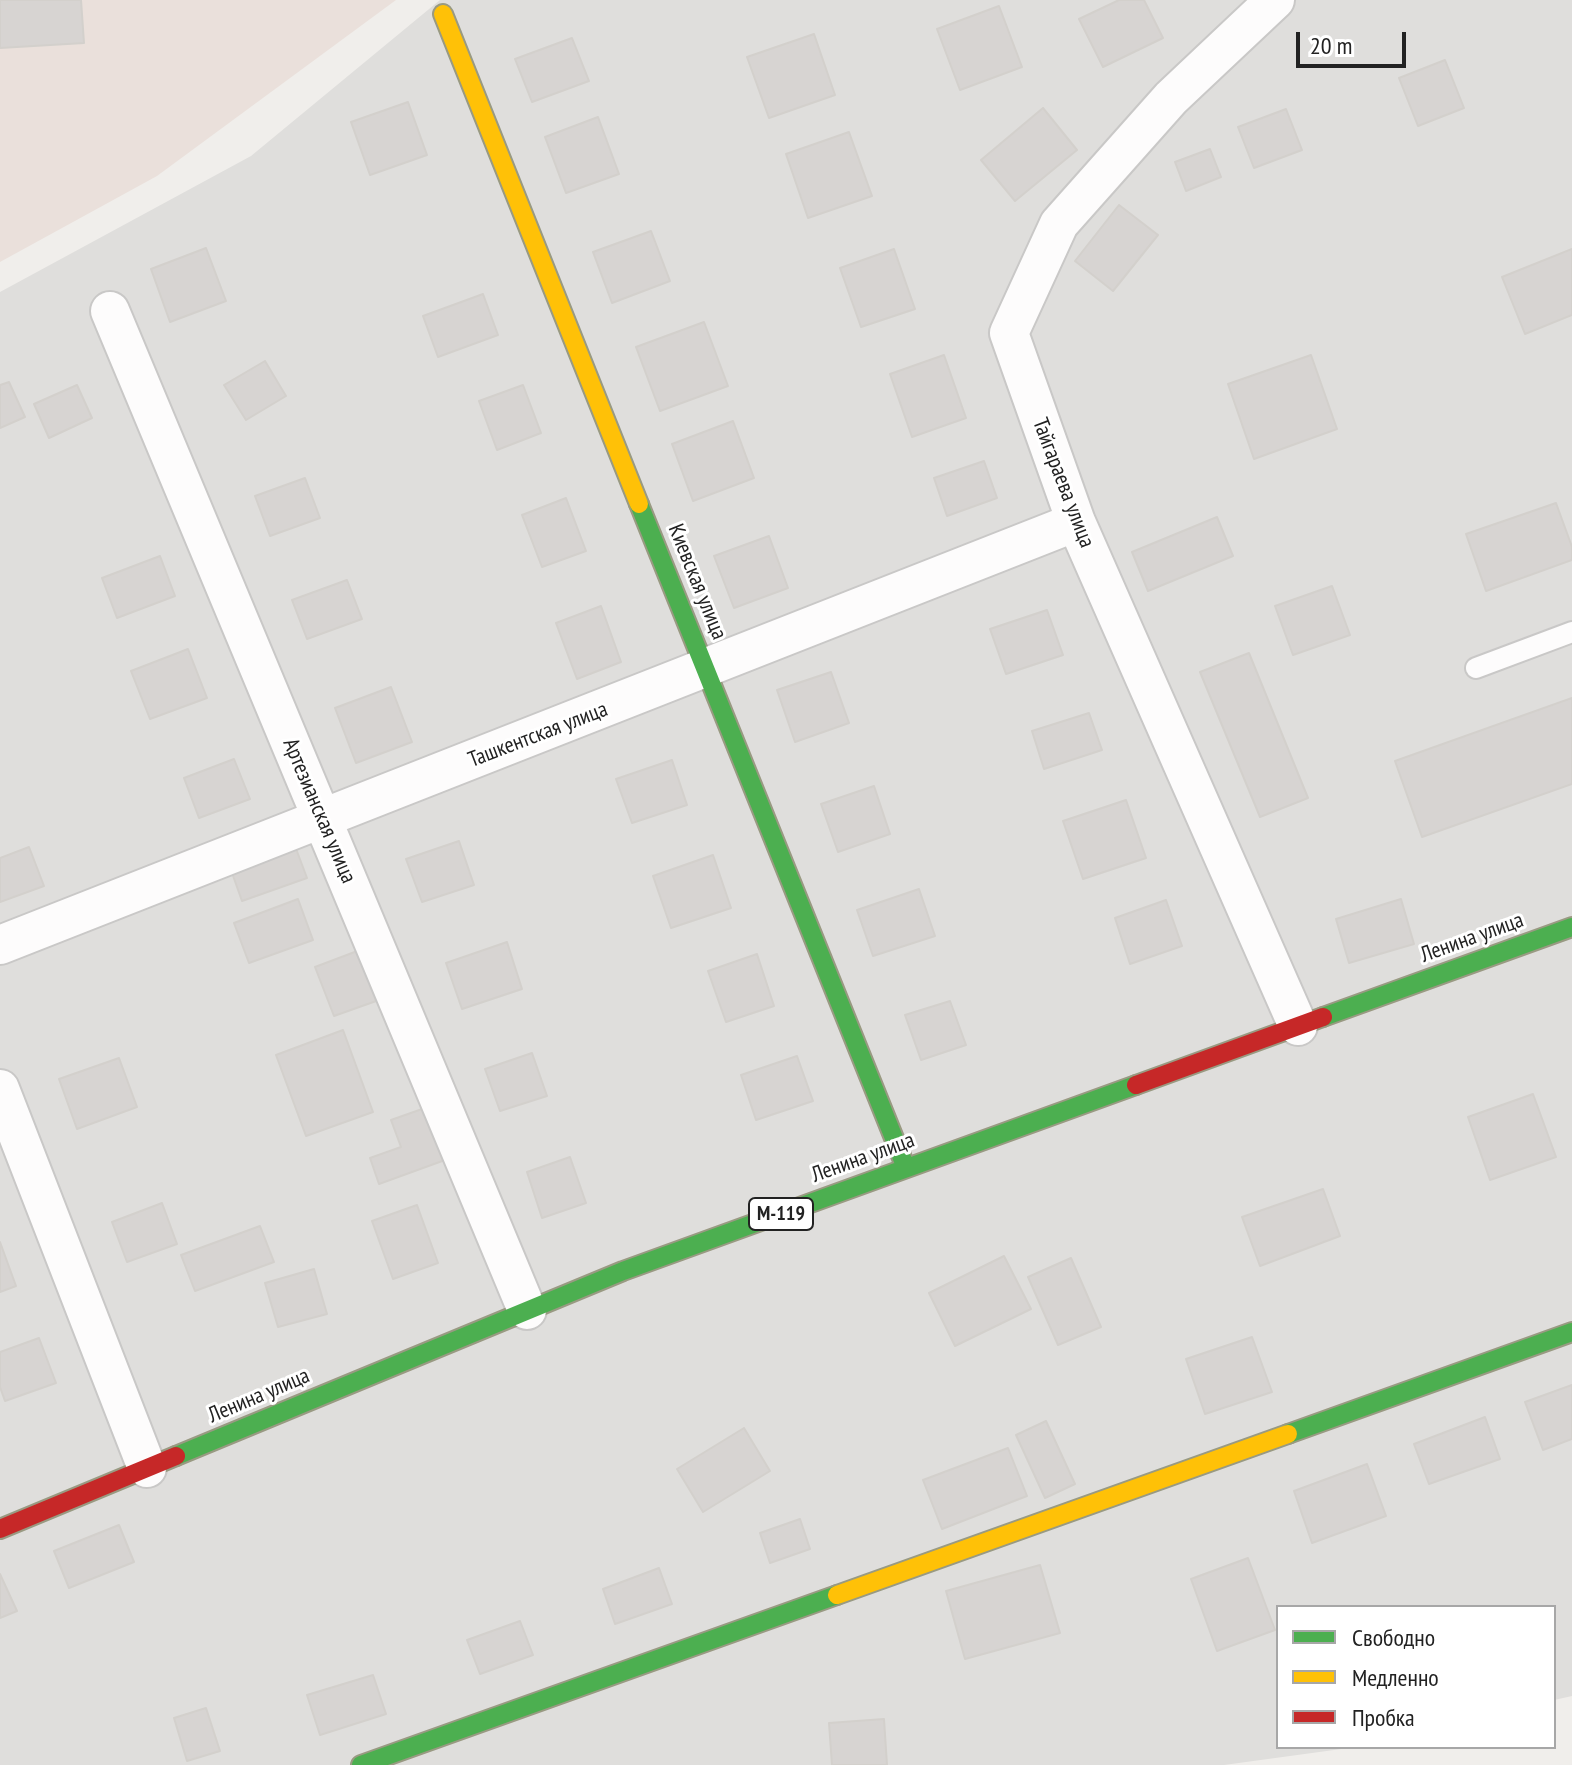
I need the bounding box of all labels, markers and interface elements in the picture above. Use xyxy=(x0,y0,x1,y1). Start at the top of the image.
scale bar xyxy=(1300,16,1410,66)
text: 20 m xyxy=(1310,30,1352,61)
street label: Тайгараева улица xyxy=(1026,415,1100,551)
street label: Киевская улица xyxy=(662,521,732,643)
street label: Ташкентская улица xyxy=(465,696,611,774)
street label: Артезианская улица xyxy=(277,735,361,887)
street label: Ленина улица xyxy=(1417,907,1527,969)
street label: Ленина улица xyxy=(808,1127,918,1189)
road number: М-119 xyxy=(749,1198,813,1230)
street label: Ленина улица xyxy=(204,1363,314,1429)
legend xyxy=(1276,1605,1556,1749)
text: Свободно xyxy=(1352,1622,1435,1653)
text: Медленно xyxy=(1352,1662,1439,1693)
text: Пробка xyxy=(1352,1702,1415,1733)

